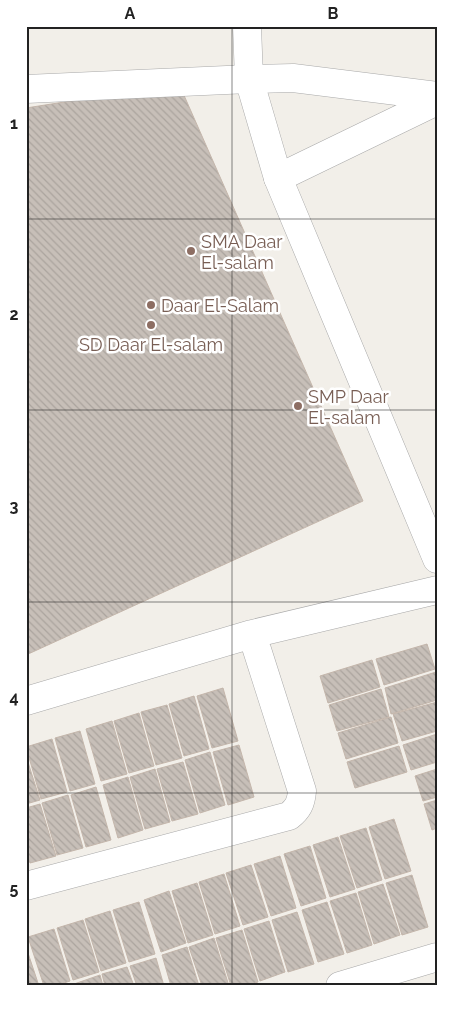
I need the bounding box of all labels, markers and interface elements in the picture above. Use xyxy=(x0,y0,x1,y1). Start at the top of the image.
text: A xyxy=(125,4,136,23)
text: B xyxy=(328,4,339,23)
text: 1 xyxy=(10,114,18,133)
place label: SMA Daar El-salam xyxy=(201,231,283,273)
marker: SMA Daar El-salam xyxy=(185,245,197,257)
place label: Daar El-Salam xyxy=(161,295,279,316)
marker: Daar El-Salam xyxy=(145,299,157,311)
text: 2 xyxy=(9,305,19,324)
marker: SD Daar El-salam xyxy=(145,319,157,331)
place label: SD Daar El-salam xyxy=(79,334,223,355)
place label: SMP Daar El-salam xyxy=(308,386,389,428)
marker: SMP Daar El-salam xyxy=(292,400,304,412)
text: 3 xyxy=(10,497,19,516)
text: 4 xyxy=(9,688,19,707)
text: 5 xyxy=(10,879,19,898)

